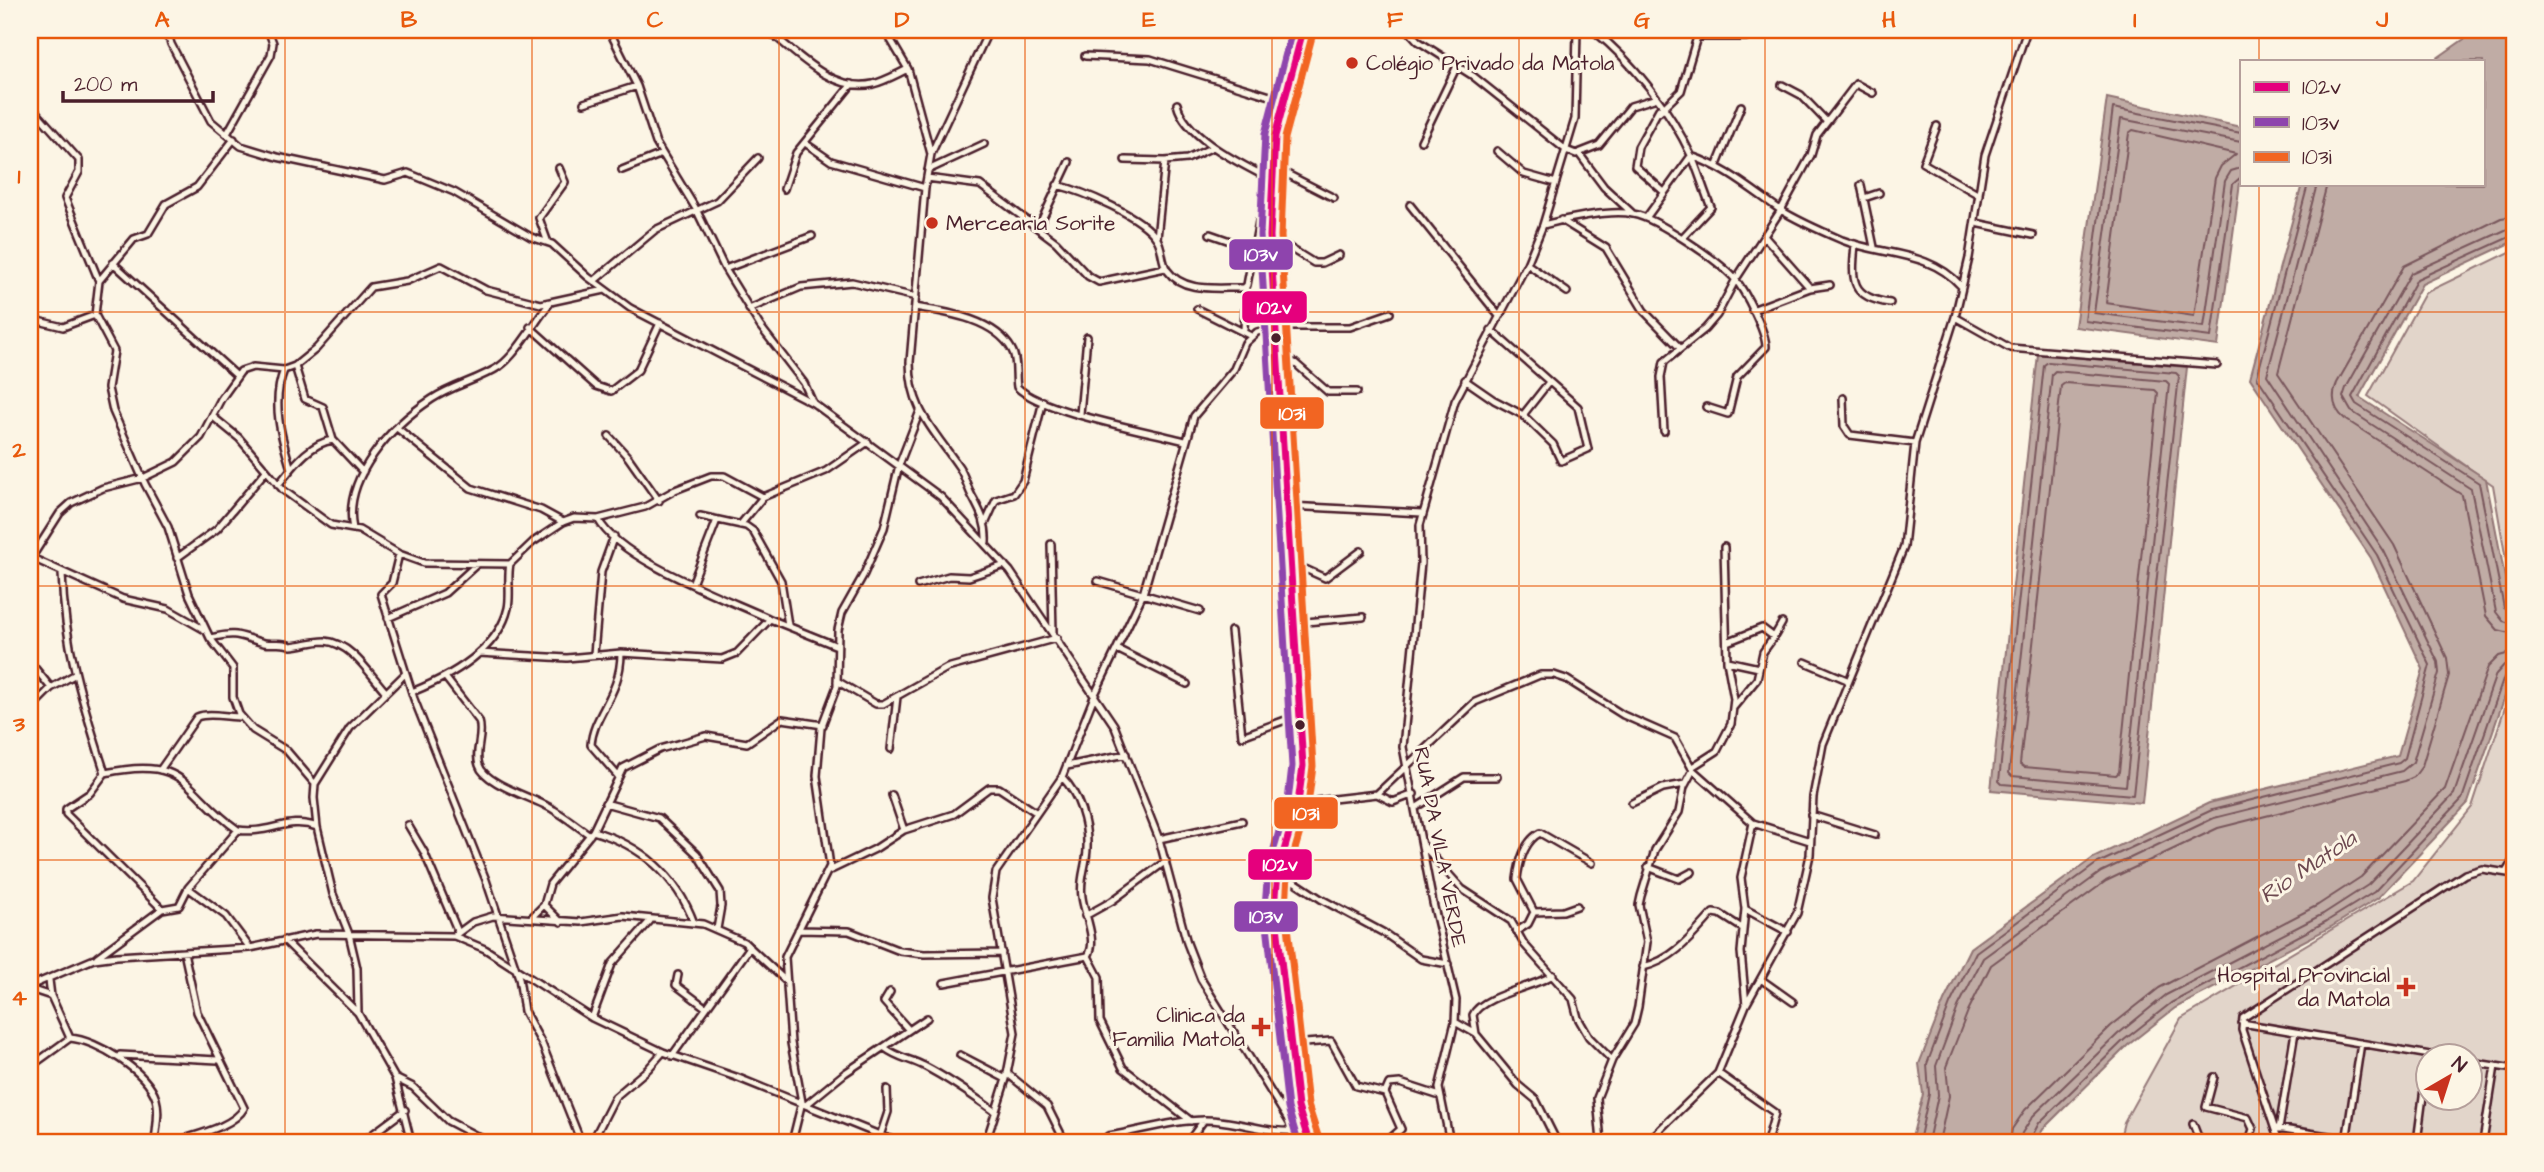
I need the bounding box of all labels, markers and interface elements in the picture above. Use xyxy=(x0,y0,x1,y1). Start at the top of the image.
text: A xyxy=(155,4,170,36)
text: B xyxy=(401,4,418,36)
text: C xyxy=(647,4,664,36)
text: D xyxy=(895,4,910,36)
text: E xyxy=(1142,4,1156,36)
text: F xyxy=(1387,4,1404,36)
text: G xyxy=(1634,4,1650,36)
text: H xyxy=(1882,4,1896,36)
text: I xyxy=(2133,4,2137,36)
text: J xyxy=(2375,4,2389,36)
place label: Colégio Privado da Matola xyxy=(1366,49,1615,80)
marker: Colégio Privado da Matola xyxy=(1344,55,1360,71)
scale bar xyxy=(63,60,214,104)
legend xyxy=(2240,60,2484,186)
text: 200 m xyxy=(74,70,138,99)
text: 102v xyxy=(2302,73,2341,102)
text: 103v xyxy=(2302,109,2340,138)
text: 103i xyxy=(2302,143,2332,172)
text: 1 xyxy=(18,160,21,192)
place label: Mercearia Sorite xyxy=(946,209,1115,238)
marker: Mercearia Sorite xyxy=(924,215,940,231)
line badge: 103v xyxy=(1228,238,1294,271)
text: 103v xyxy=(1244,242,1278,269)
line badge: 102v xyxy=(1241,290,1308,324)
text: 102v xyxy=(1256,295,1292,322)
unlabelled marker xyxy=(1269,331,1283,345)
line badge: 103i xyxy=(1259,396,1325,430)
text: 103i xyxy=(1279,401,1306,428)
text: 2 xyxy=(11,434,26,466)
text: 3 xyxy=(12,708,25,740)
unlabelled marker xyxy=(1293,718,1307,732)
street label: RUA DA VILA VERDE xyxy=(1406,744,1474,950)
line badge: 103i xyxy=(1273,796,1339,830)
text: 103i xyxy=(1293,801,1320,828)
water label: Rio Matola xyxy=(2253,822,2364,911)
line badge: 102v xyxy=(1247,848,1313,881)
text: 102v xyxy=(1262,852,1298,879)
line badge: 103v xyxy=(1233,900,1299,933)
text: 103v xyxy=(1249,904,1283,931)
place label: Hospital Provincial da Matola xyxy=(2217,961,2390,1014)
marker: Hospital Provincial da Matola xyxy=(2396,977,2416,997)
text: 4 xyxy=(11,982,27,1014)
place label: Clinica da Familia Matola xyxy=(1112,1001,1245,1054)
marker: Clinica da Familia Matola xyxy=(1251,1017,1271,1037)
north arrow xyxy=(2414,1042,2484,1112)
text: N xyxy=(2446,1051,2472,1079)

